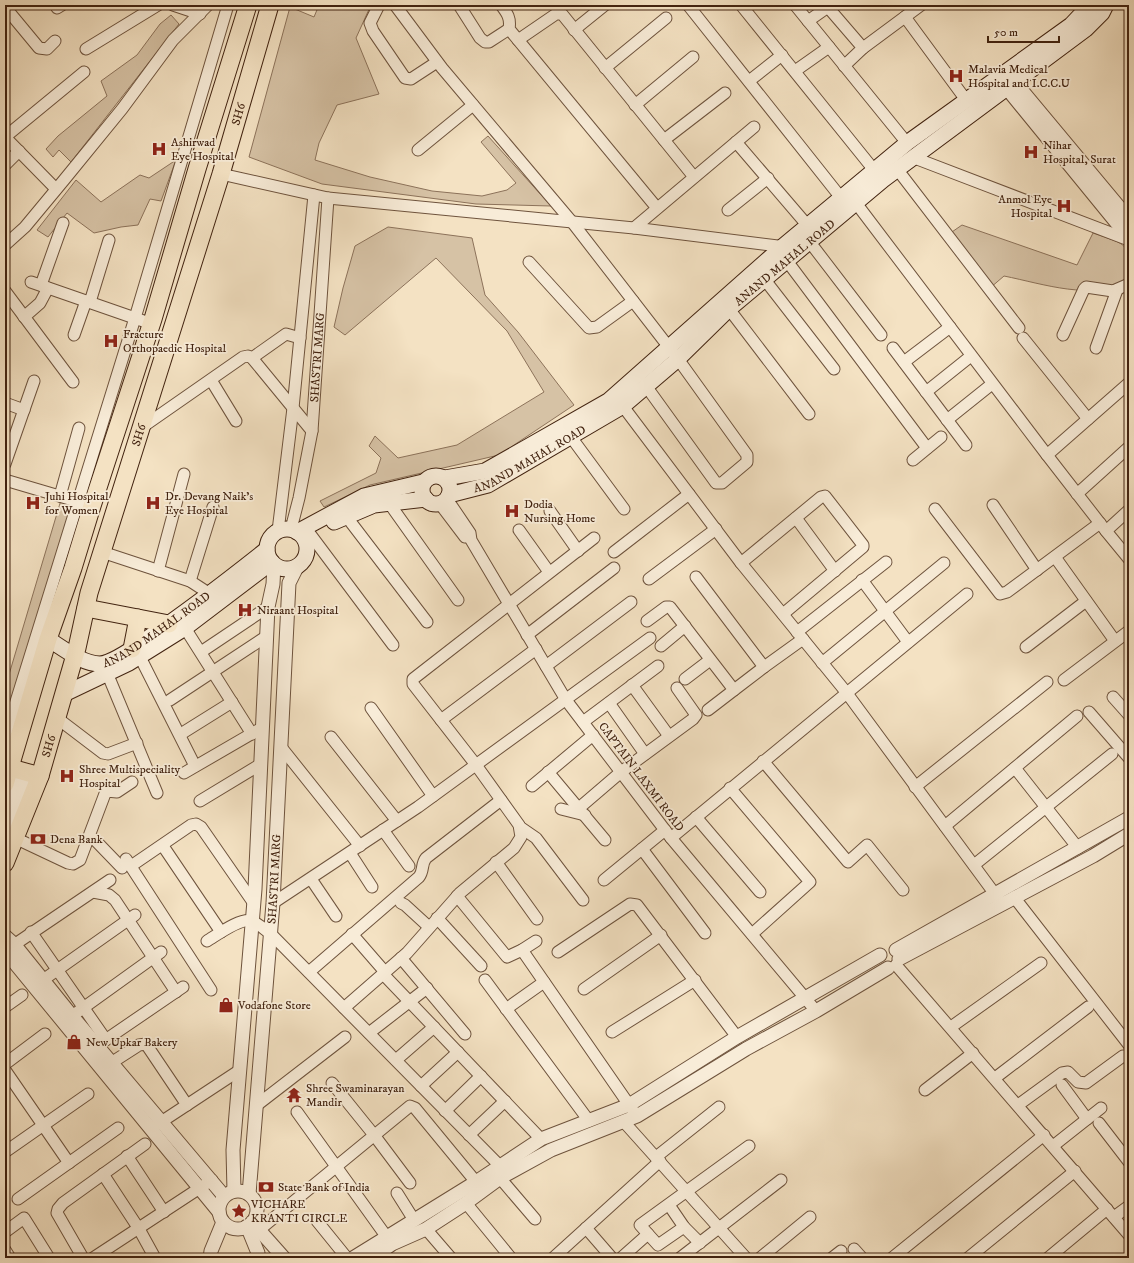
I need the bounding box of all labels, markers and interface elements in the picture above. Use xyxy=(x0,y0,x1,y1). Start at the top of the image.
scale bar xyxy=(988,18,1059,44)
text: 50 m xyxy=(994,25,1018,40)
place label: Malavia Medical Hospital and I.C.C.U xyxy=(968,62,1070,91)
hospital icon: Malavia Medical Hospital and I.C.C.U xyxy=(947,67,965,85)
street label: SH6 xyxy=(228,100,249,127)
place label: Ashirwad Eye Hospital xyxy=(171,135,234,164)
place label: Nihar Hospital, Surat xyxy=(1043,138,1116,167)
hospital icon: Ashirwad Eye Hospital xyxy=(150,140,168,158)
hospital icon: Nihar Hospital, Surat xyxy=(1022,143,1040,161)
place label: Anmol Eye Hospital xyxy=(998,192,1052,221)
hospital icon: Anmol Eye Hospital xyxy=(1055,197,1073,215)
street label: ANAND MAHAL ROAD xyxy=(731,216,838,309)
street label: SHASTRI MARG xyxy=(306,312,328,403)
place label: Fracture Orthopaedic Hospital xyxy=(123,327,227,356)
hospital icon: Fracture Orthopaedic Hospital xyxy=(102,332,120,350)
street label: SH6 xyxy=(128,421,150,448)
street label: ANAND MAHAL ROAD xyxy=(472,422,589,496)
place label: Juhi Hospital for Women xyxy=(44,489,109,518)
place label: Dr. Devang Naik's Eye Hospital xyxy=(165,489,253,518)
hospital icon: Juhi Hospital for Women xyxy=(24,494,42,512)
hospital icon: Dr. Devang Naik's Eye Hospital xyxy=(144,494,162,512)
place label: Dodia Nursing Home xyxy=(524,497,595,526)
hospital icon: Dodia Nursing Home xyxy=(503,502,521,520)
street label: ANAND MAHAL ROAD xyxy=(101,588,213,671)
hospital icon: Niraant Hospital xyxy=(236,601,254,619)
place label: Niraant Hospital xyxy=(257,603,339,618)
street label: CAPTAIN LAXMI ROAD xyxy=(595,719,687,835)
street label: SH6 xyxy=(38,732,59,759)
place label: Shree Multispeciality Hospital xyxy=(79,762,180,791)
hospital icon: Shree Multispeciality Hospital xyxy=(58,767,76,785)
bank icon: Dena Bank xyxy=(29,830,47,848)
place label: Dena Bank xyxy=(50,832,103,847)
street label: SHASTRI MARG xyxy=(264,833,284,924)
shop icon: Vodafone Store xyxy=(217,996,235,1014)
place label: Vodafone Store xyxy=(237,998,311,1013)
shop icon: New Upkar Bakery xyxy=(65,1033,83,1051)
place label: New Upkar Bakery xyxy=(86,1035,178,1050)
place label: Shree Swaminarayan Mandir xyxy=(306,1081,405,1110)
temple icon: Shree Swaminarayan Mandir xyxy=(285,1086,303,1104)
bank icon: State Bank of India xyxy=(257,1178,275,1196)
place label: State Bank of India xyxy=(278,1180,371,1195)
place label: VICHARE KRANTI CIRCLE xyxy=(250,1197,348,1226)
place icon: VICHARE KRANTI CIRCLE xyxy=(230,1202,248,1220)

